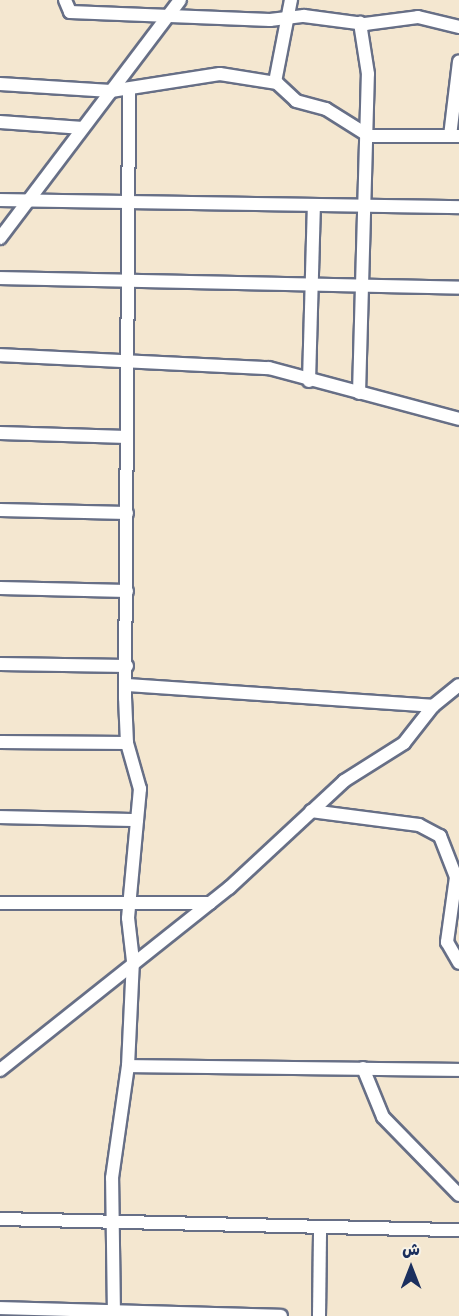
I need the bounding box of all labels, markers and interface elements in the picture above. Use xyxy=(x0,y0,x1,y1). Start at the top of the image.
north arrow xyxy=(381,1238,441,1298)
text: ش xyxy=(402,1241,420,1259)

